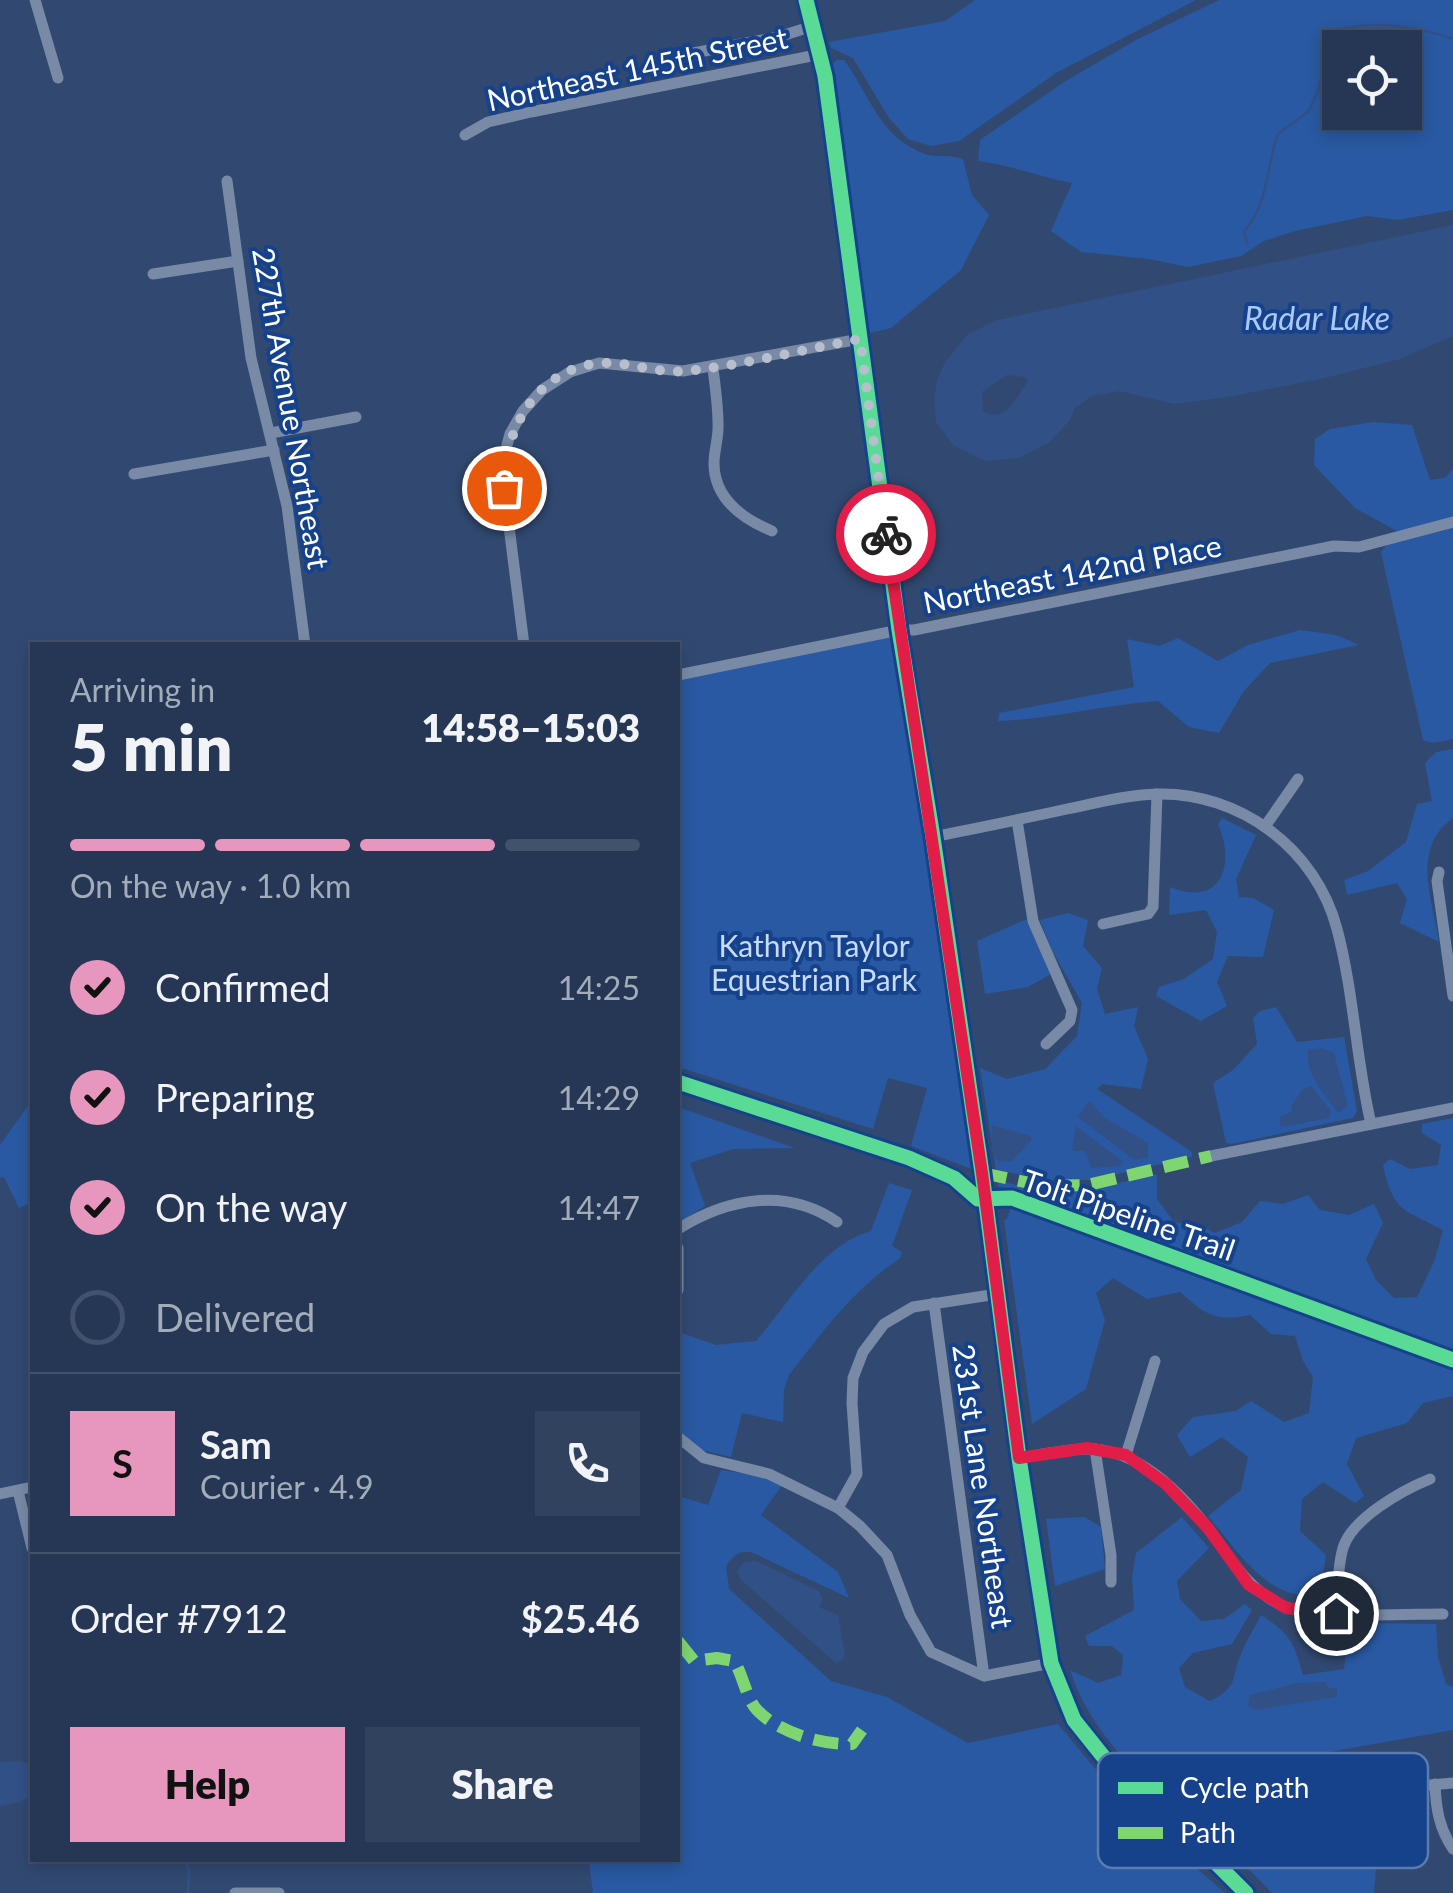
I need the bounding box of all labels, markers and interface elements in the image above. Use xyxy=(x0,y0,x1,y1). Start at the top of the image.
street label: Northeast 145th Street xyxy=(483,18,791,117)
map controls xyxy=(1322,30,1422,130)
button: locate xyxy=(1322,30,1422,130)
street label: 227th Avenue Northeast xyxy=(246,244,338,572)
water label: Radar Lake xyxy=(1244,298,1390,337)
pin xyxy=(462,446,547,531)
icon: bag xyxy=(477,461,532,516)
courier xyxy=(836,484,936,584)
icon: bike xyxy=(859,507,914,562)
street label: Northeast 142nd Place xyxy=(920,526,1224,620)
text: Arriving in xyxy=(70,670,215,709)
text: 14:58–15:03 xyxy=(421,704,640,750)
text: 5 min xyxy=(70,707,232,785)
text: On the way · 1.0 km xyxy=(70,866,351,905)
park label: Kathryn Taylor Equestrian Park xyxy=(711,927,918,997)
icon: check xyxy=(70,960,125,1015)
text: Confirmed xyxy=(155,964,331,1010)
text: 14:25 xyxy=(558,968,640,1007)
icon: check xyxy=(70,1070,125,1125)
text: Preparing xyxy=(155,1074,315,1120)
text: 14:29 xyxy=(558,1078,640,1117)
street label: Tolt Pipeline Trail xyxy=(1018,1161,1240,1267)
icon: check xyxy=(70,1180,125,1235)
text: On the way xyxy=(155,1184,347,1230)
text: 14:47 xyxy=(558,1188,640,1227)
text: Delivered xyxy=(155,1294,315,1340)
street label: 231st Lane Northeast xyxy=(946,1342,1022,1631)
button: phone xyxy=(535,1411,640,1516)
text: Sam xyxy=(200,1421,272,1467)
text: S xyxy=(112,1440,133,1486)
text: Courier · 4.9 xyxy=(200,1467,374,1506)
pin xyxy=(1294,1571,1379,1656)
icon: home xyxy=(1309,1586,1364,1641)
text: Order #7912 xyxy=(70,1595,287,1641)
text: $25.46 xyxy=(521,1595,640,1641)
button: Help xyxy=(70,1727,345,1842)
button: Share xyxy=(365,1727,640,1842)
legend xyxy=(1098,1753,1428,1868)
text: Cycle path xyxy=(1180,1770,1309,1804)
text: Path xyxy=(1180,1815,1236,1849)

